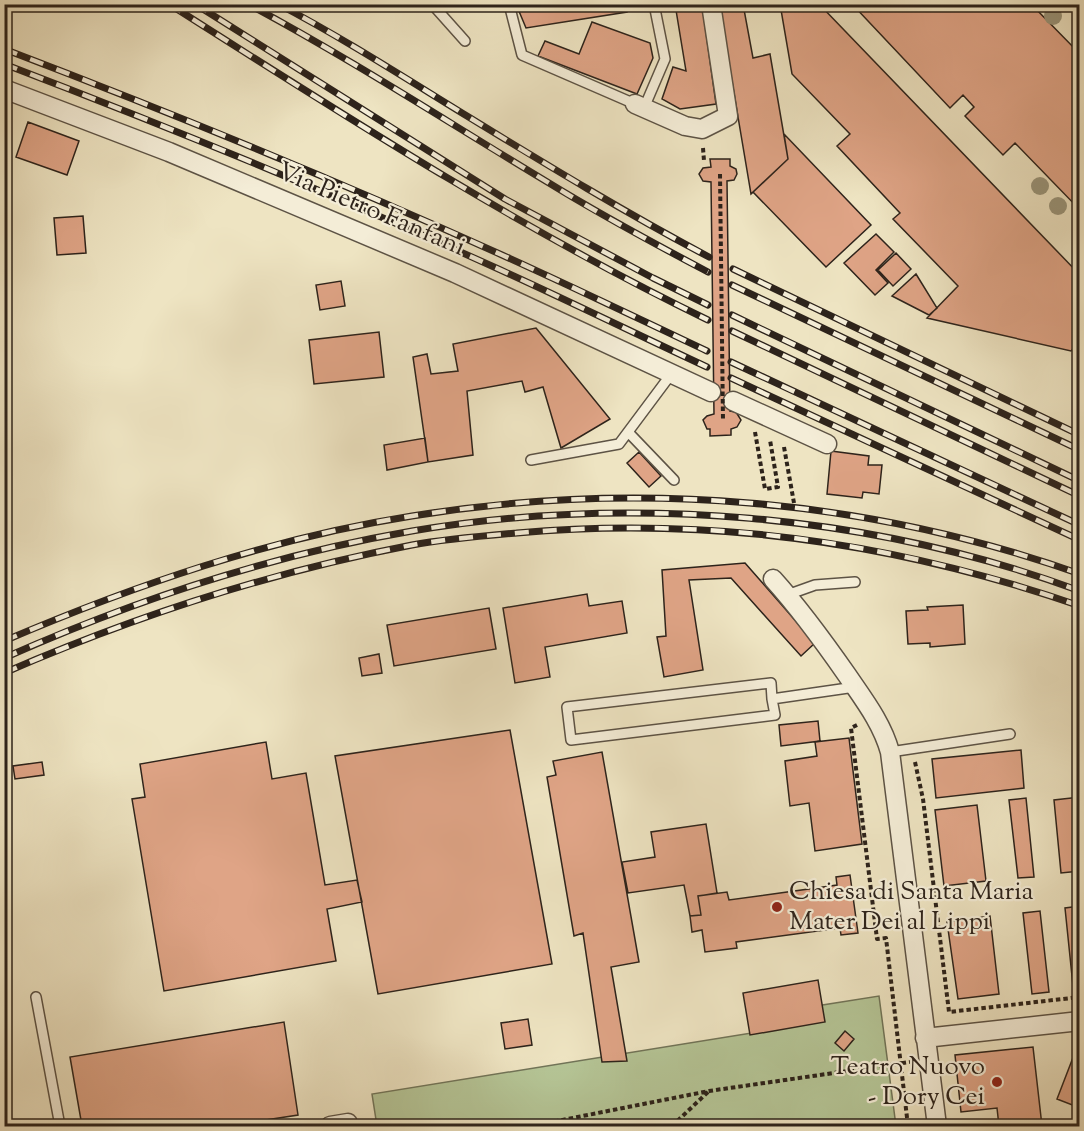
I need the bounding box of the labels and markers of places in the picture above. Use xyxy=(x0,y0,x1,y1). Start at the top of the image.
place label: Chiesa di Santa Maria Mater Dei al Lippi xyxy=(789,874,1034,941)
marker: Chiesa di Santa Maria Mater Dei al Lippi xyxy=(770,900,784,914)
place label: Teatro Nuovo - Dory Cei xyxy=(831,1049,985,1116)
marker: Teatro Nuovo - Dory Cei xyxy=(990,1075,1004,1089)

